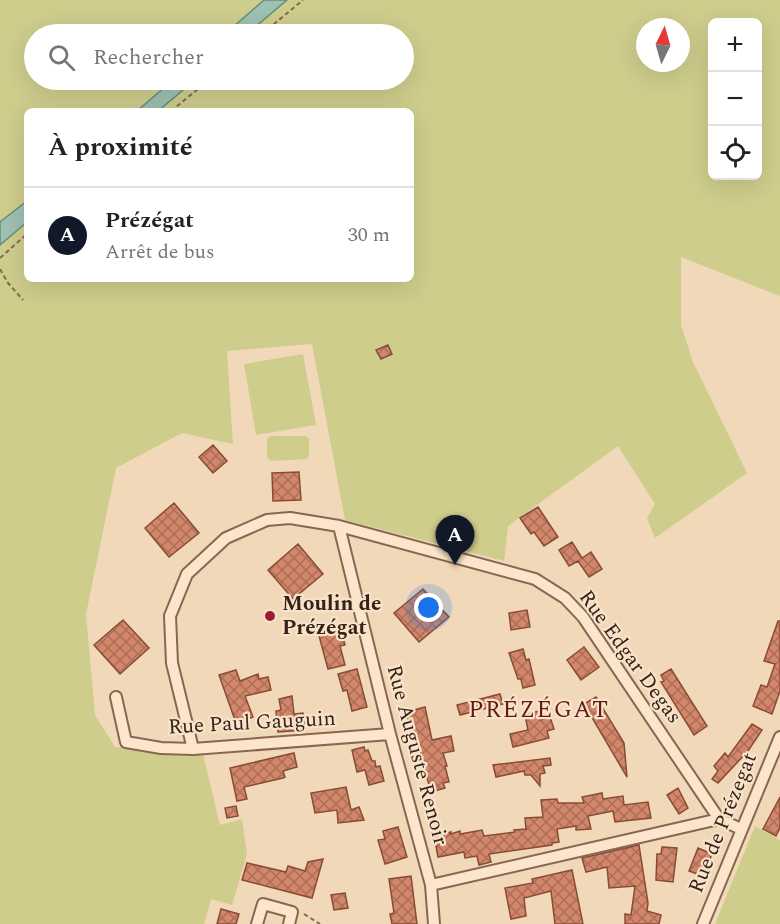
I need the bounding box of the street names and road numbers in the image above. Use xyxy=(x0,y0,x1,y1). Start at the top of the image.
street label: Rue Edgar Degas xyxy=(570,583,690,731)
street label: Rue Auguste Renoir xyxy=(378,661,456,849)
street label: Rue Paul Gauguin xyxy=(167,703,337,743)
street label: Rue de Prézegat xyxy=(680,748,766,898)

